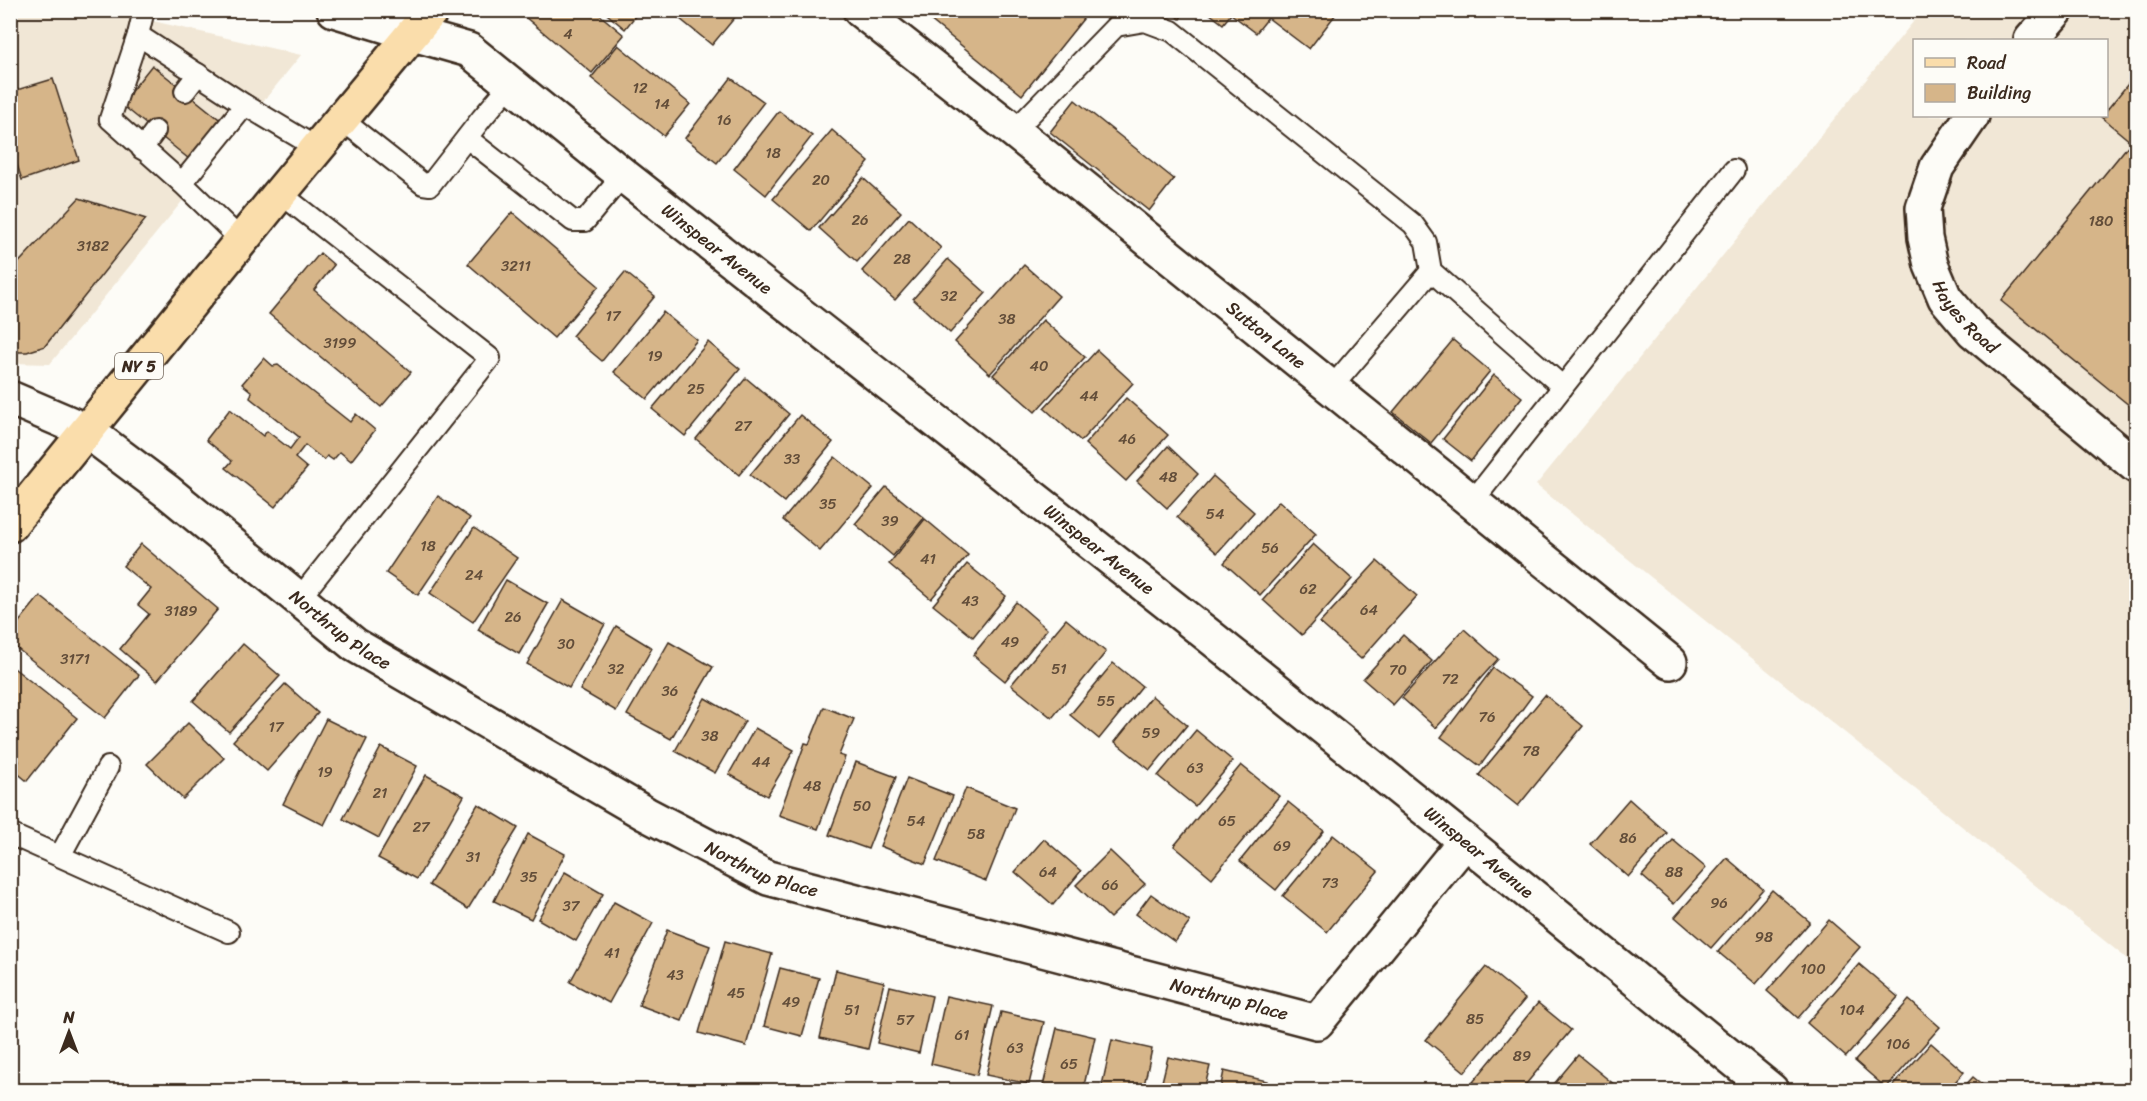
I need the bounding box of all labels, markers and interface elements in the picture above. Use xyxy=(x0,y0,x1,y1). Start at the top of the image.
house number: 4 xyxy=(563,21,573,47)
legend xyxy=(1913,39,2108,117)
text: Road xyxy=(1967,47,2007,79)
house number: 12 xyxy=(632,75,648,101)
text: Building xyxy=(1967,77,2031,109)
house number: 14 xyxy=(654,91,670,117)
house number: 16 xyxy=(717,107,731,133)
house number: 18 xyxy=(765,140,781,166)
house number: 20 xyxy=(812,167,830,193)
street label: Winspear Avenue xyxy=(654,195,780,303)
house number: 26 xyxy=(851,207,869,233)
house number: 180 xyxy=(2089,208,2113,234)
house number: 3182 xyxy=(77,233,110,259)
house number: 28 xyxy=(893,246,911,272)
house number: 3211 xyxy=(501,253,531,279)
street label: Hayes Road xyxy=(1923,275,2007,363)
house number: 32 xyxy=(941,283,958,309)
street label: Sutton Lane xyxy=(1219,292,1313,377)
house number: 17 xyxy=(605,303,622,329)
house number: 38 xyxy=(998,306,1016,332)
house number: 3199 xyxy=(323,330,357,356)
house number: 19 xyxy=(647,343,663,369)
road number: NY 5 xyxy=(115,353,163,379)
house number: 40 xyxy=(1030,353,1048,379)
house number: 25 xyxy=(687,376,705,402)
house number: 44 xyxy=(1080,383,1098,409)
house number: 27 xyxy=(734,413,753,439)
house number: 46 xyxy=(1118,426,1136,452)
house number: 33 xyxy=(784,446,800,472)
house number: 48 xyxy=(1159,464,1177,490)
house number: 35 xyxy=(819,491,837,517)
street label: Winspear Avenue xyxy=(1036,495,1162,604)
house number: 54 xyxy=(1206,501,1224,527)
house number: 39 xyxy=(881,508,899,534)
house number: 18 xyxy=(420,533,436,559)
house number: 56 xyxy=(1261,535,1279,561)
house number: 41 xyxy=(920,546,936,572)
house number: 24 xyxy=(465,562,483,588)
house number: 62 xyxy=(1299,576,1317,602)
street label: Northrup Place xyxy=(282,581,397,679)
house number: 43 xyxy=(961,588,979,614)
house number: 64 xyxy=(1360,597,1378,623)
house number: 3189 xyxy=(165,598,197,624)
house number: 26 xyxy=(504,604,522,630)
house number: 49 xyxy=(1001,629,1019,655)
house number: 30 xyxy=(557,631,575,657)
house number: 3171 xyxy=(60,646,90,672)
house number: 32 xyxy=(608,656,625,682)
house number: 51 xyxy=(1051,656,1067,682)
house number: 70 xyxy=(1389,657,1407,683)
house number: 72 xyxy=(1441,666,1459,692)
house number: 36 xyxy=(662,678,678,704)
house number: 55 xyxy=(1097,688,1115,714)
house number: 76 xyxy=(1478,704,1496,730)
house number: 17 xyxy=(268,714,285,740)
house number: 59 xyxy=(1142,720,1160,746)
house number: 38 xyxy=(701,723,719,749)
house number: 78 xyxy=(1522,738,1540,764)
house number: 44 xyxy=(752,749,770,775)
house number: 63 xyxy=(1187,755,1203,781)
house number: 19 xyxy=(317,759,333,785)
house number: 48 xyxy=(803,773,821,799)
house number: 21 xyxy=(372,780,388,806)
house number: 50 xyxy=(853,793,871,819)
street label: Winspear Avenue xyxy=(1417,798,1541,907)
house number: 54 xyxy=(907,808,925,834)
house number: 65 xyxy=(1218,808,1236,834)
house number: 27 xyxy=(412,814,431,840)
house number: 58 xyxy=(967,821,985,847)
house number: 86 xyxy=(1619,825,1637,851)
street label: Northrup Place xyxy=(699,832,822,907)
house number: 69 xyxy=(1273,833,1291,859)
house number: 31 xyxy=(466,844,480,870)
house number: 64 xyxy=(1039,859,1057,885)
house number: 88 xyxy=(1665,859,1683,885)
house number: 35 xyxy=(520,864,538,890)
house number: 73 xyxy=(1322,870,1338,896)
house number: 66 xyxy=(1101,872,1119,898)
house number: 96 xyxy=(1710,890,1728,916)
house number: 37 xyxy=(563,893,581,919)
house number: 98 xyxy=(1755,924,1773,950)
house number: 41 xyxy=(604,940,620,966)
house number: 100 xyxy=(1800,956,1826,982)
house number: 43 xyxy=(666,962,684,988)
street label: Northrup Place xyxy=(1167,968,1292,1030)
house number: 45 xyxy=(727,980,745,1006)
house number: 49 xyxy=(782,989,800,1015)
house number: 51 xyxy=(844,997,860,1023)
house number: 104 xyxy=(1839,997,1865,1023)
north arrow xyxy=(39,1002,99,1062)
text: N xyxy=(62,1003,75,1032)
house number: 85 xyxy=(1466,1006,1484,1032)
house number: 57 xyxy=(896,1007,915,1033)
house number: 61 xyxy=(955,1022,969,1048)
house number: 106 xyxy=(1886,1031,1910,1057)
house number: 63 xyxy=(1007,1035,1023,1061)
house number: 89 xyxy=(1513,1043,1531,1069)
house number: 65 xyxy=(1060,1051,1078,1077)

